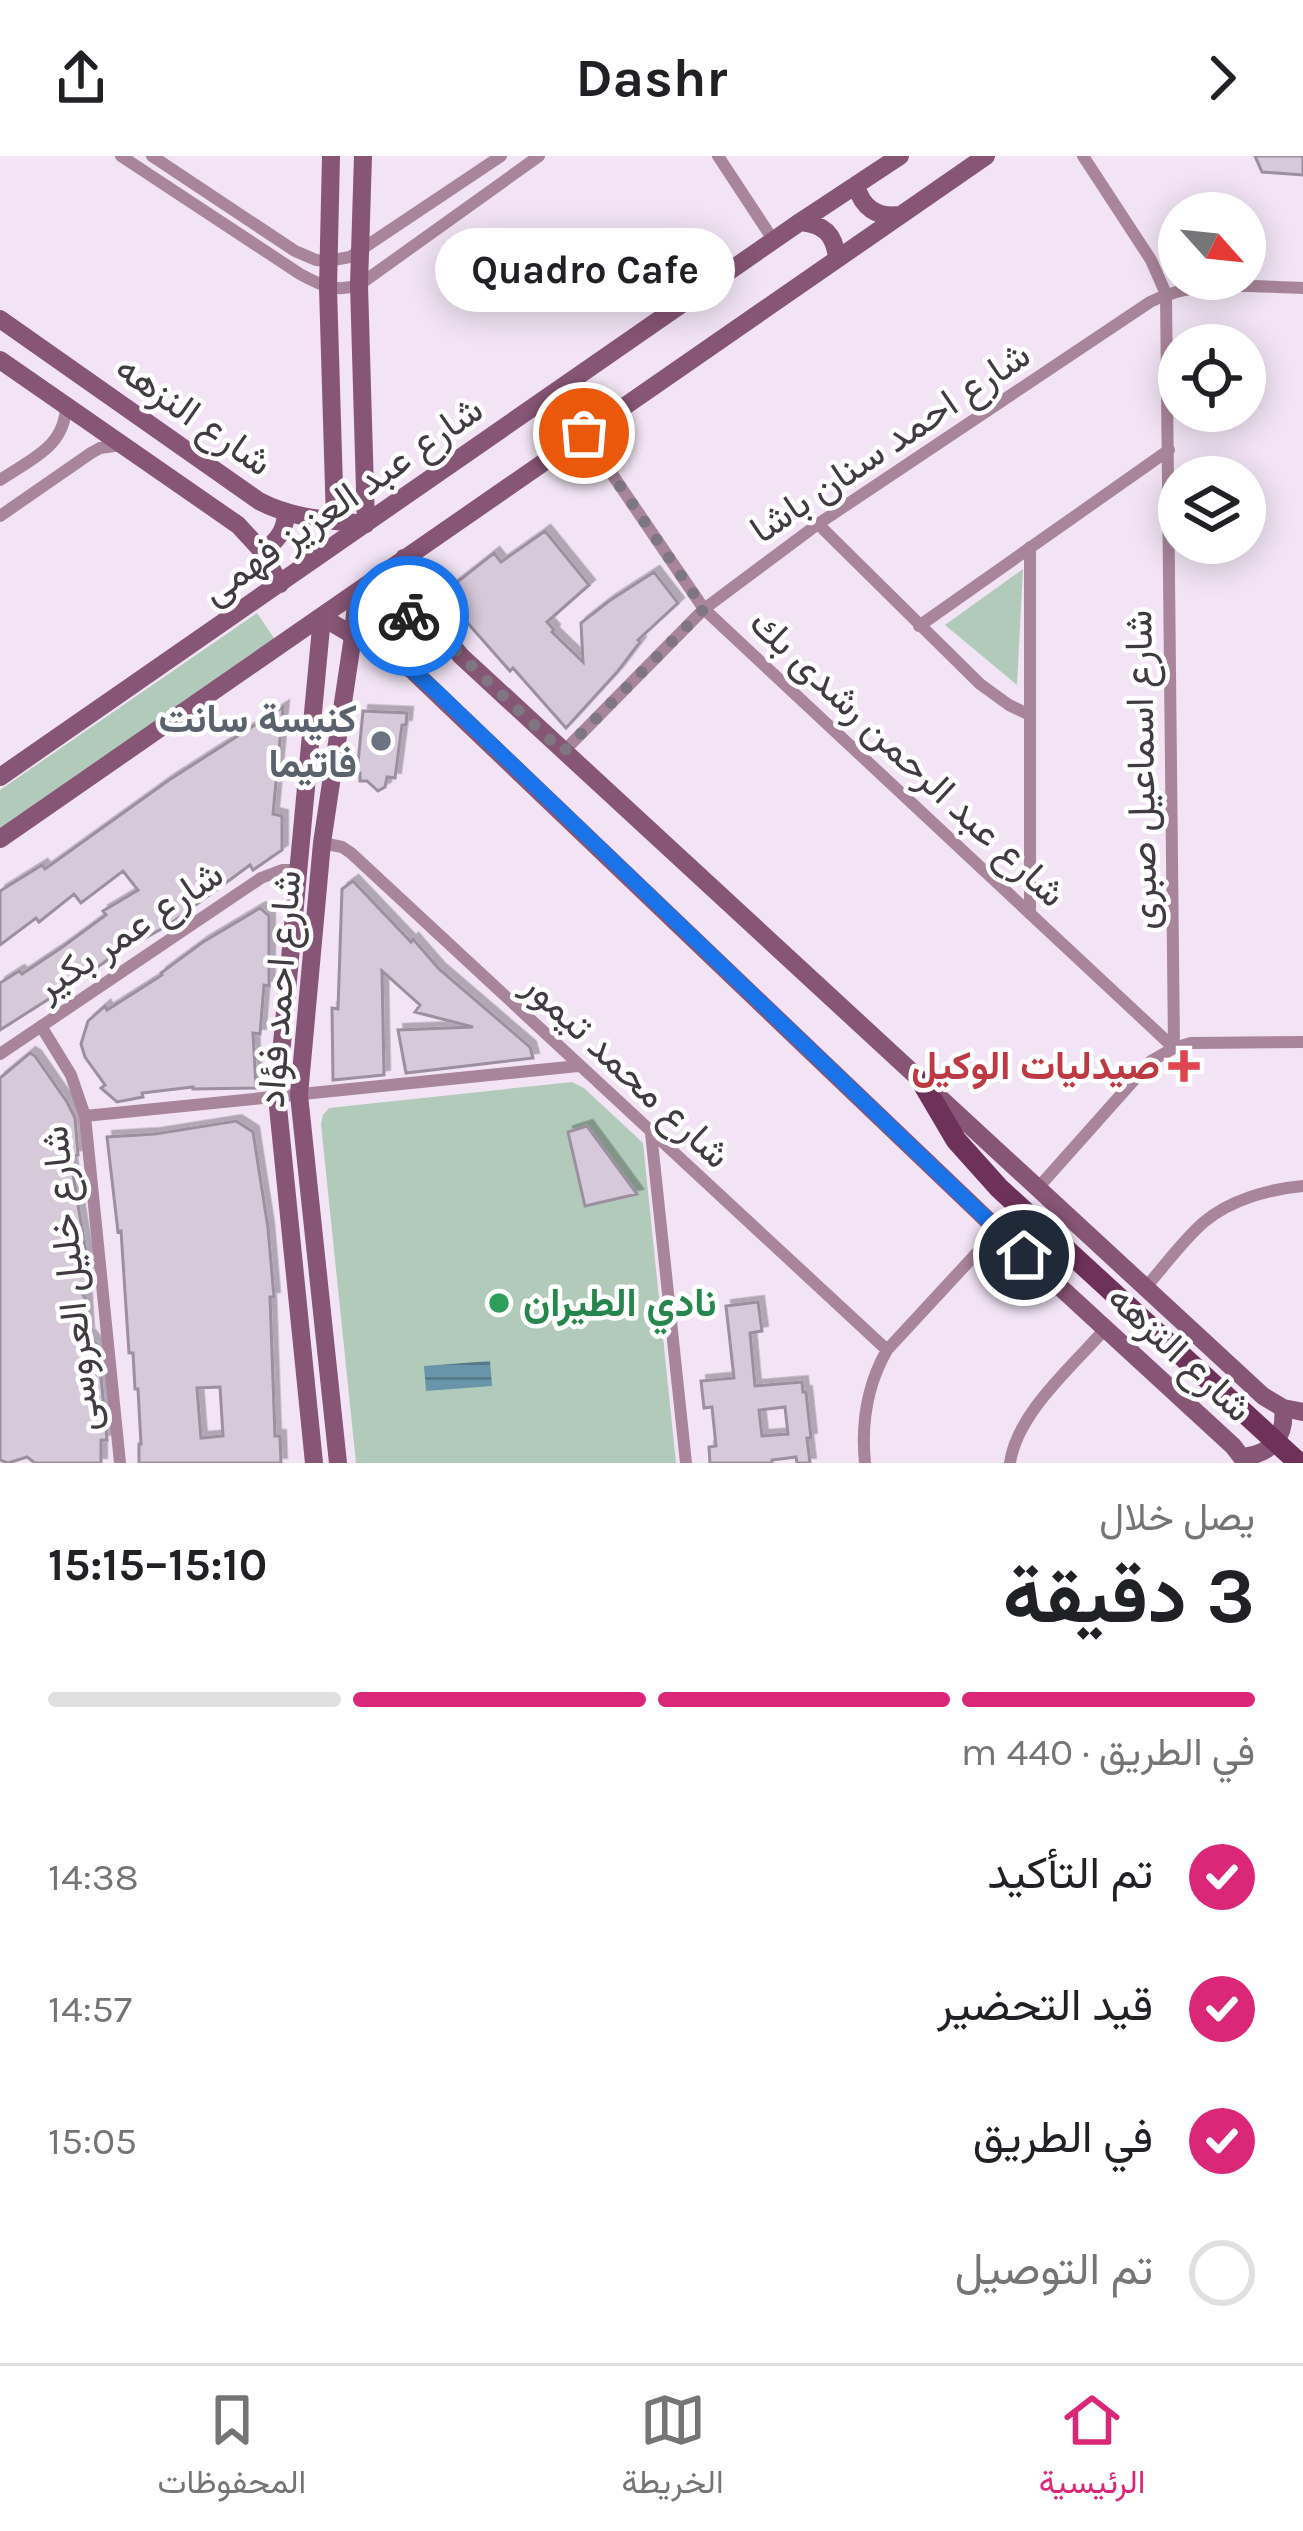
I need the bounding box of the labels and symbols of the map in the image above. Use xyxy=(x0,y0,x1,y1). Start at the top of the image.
north arrow xyxy=(1158,192,1266,300)
callout: Quadro Cafe xyxy=(434,229,734,313)
street label: شارع احمد سنان باشا xyxy=(741,331,1040,555)
street label: شارع النزهه xyxy=(105,344,281,488)
pin xyxy=(533,382,635,484)
street label: شارع عبد العزيز فهمى xyxy=(193,386,493,617)
courier xyxy=(349,556,469,676)
street label: شارع عبد الرحمن رشدى بك xyxy=(738,600,1076,919)
street label: شارع اسماعيل صبرى xyxy=(1115,610,1170,930)
place label: كنيسة سانت فاتيما xyxy=(159,696,357,787)
marker: كنيسة سانت فاتيما xyxy=(368,728,394,754)
street label: شارع عمر بكير xyxy=(25,850,233,1013)
street label: شارع احمد فؤاد xyxy=(248,869,313,1110)
street label: شارع محمد تيمور xyxy=(511,962,740,1180)
place label: صيدليات الوكيل xyxy=(911,1043,1160,1090)
marker: صيدليات الوكيل xyxy=(1171,1053,1197,1079)
street label: شارع خليل العروسى xyxy=(31,1123,112,1434)
pin xyxy=(973,1204,1075,1306)
street label: شارع النزهه xyxy=(1096,1275,1262,1434)
place label: نادي الطيران xyxy=(523,1280,716,1335)
marker: نادي الطيران xyxy=(486,1290,512,1316)

